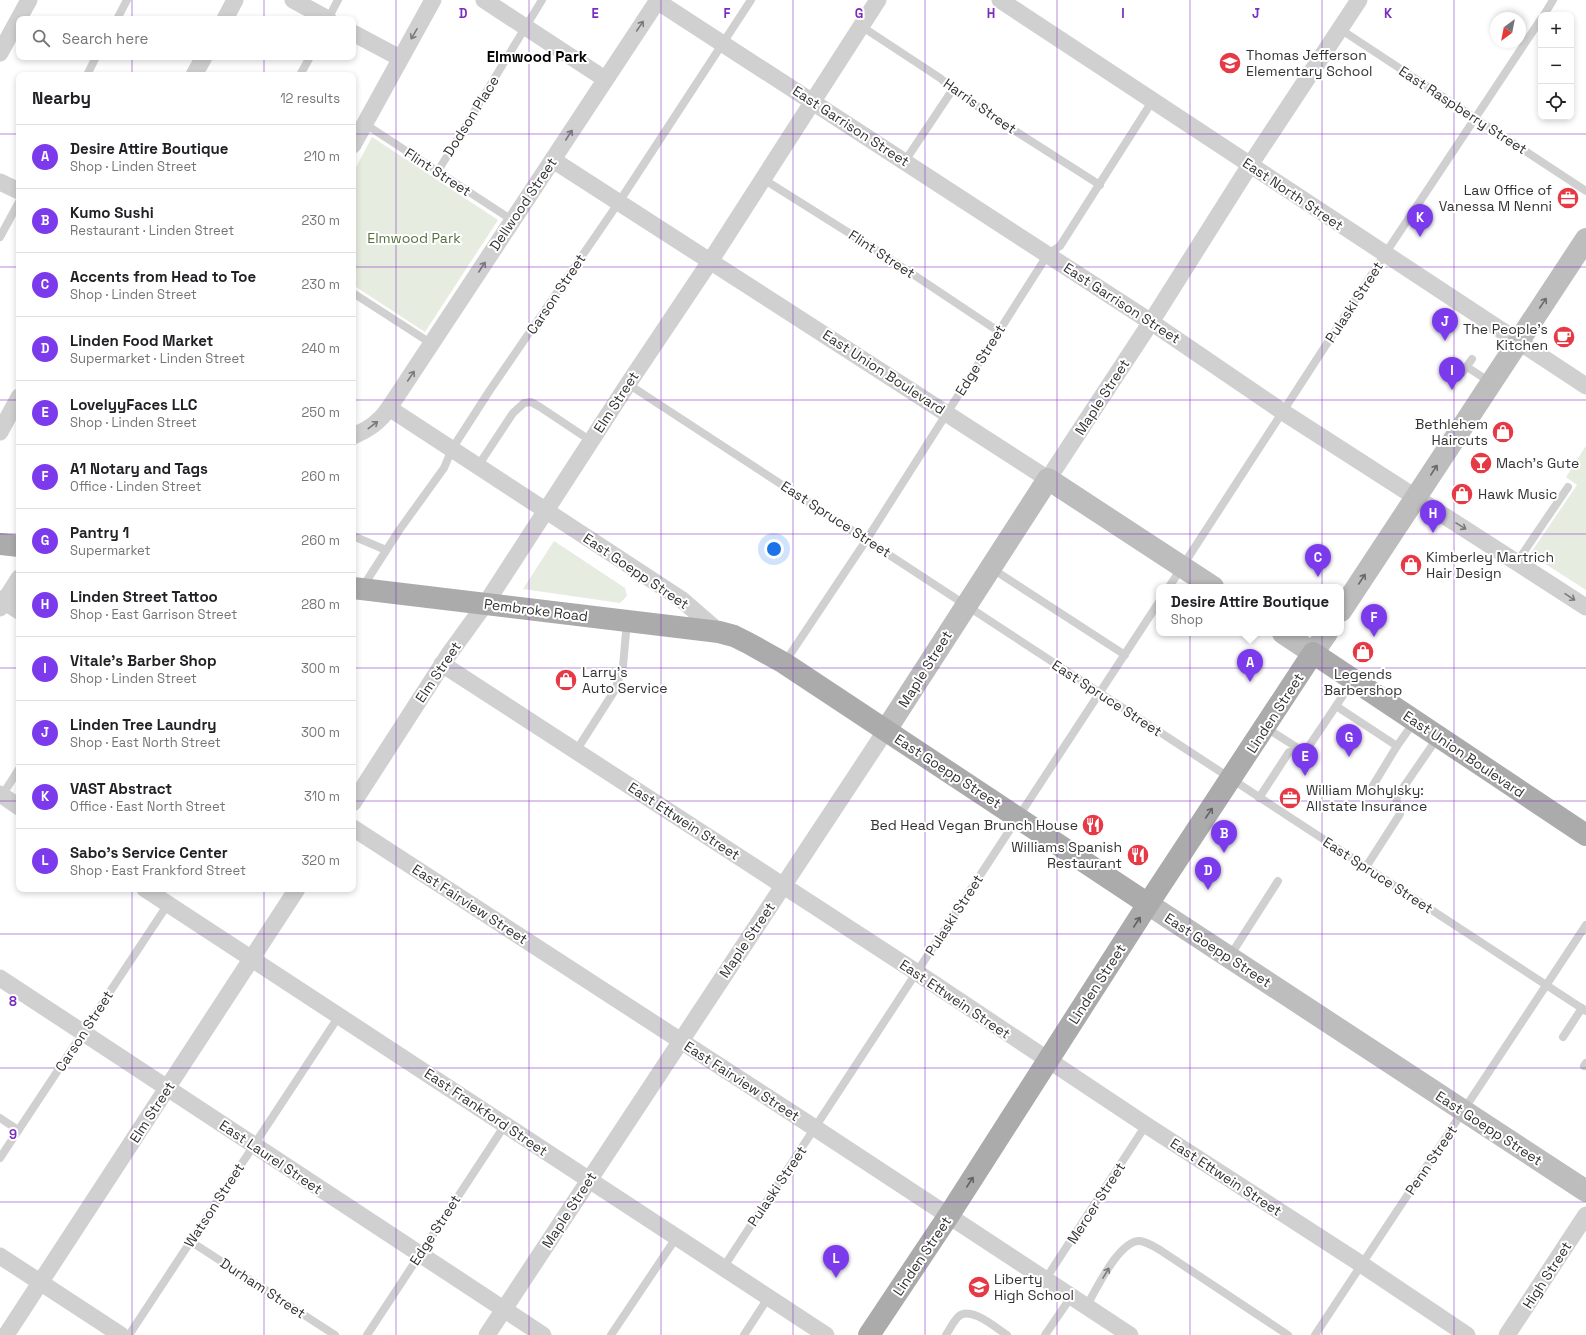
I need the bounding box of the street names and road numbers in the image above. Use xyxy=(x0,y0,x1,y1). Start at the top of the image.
street label: East Raspberry Street xyxy=(1396,62,1530,158)
street label: Dodson Place xyxy=(439,72,503,160)
street label: Harris Street xyxy=(940,74,1020,138)
street label: East Garrison Street xyxy=(789,82,913,170)
street label: Flint Street xyxy=(401,144,475,200)
street label: Dellwood Street xyxy=(485,154,561,254)
street label: East North Street xyxy=(1239,154,1347,234)
street label: Flint Street xyxy=(845,226,919,282)
street label: Carson Street xyxy=(522,250,590,338)
street label: Pulaski Street xyxy=(1321,258,1387,346)
street label: East Garrison Street xyxy=(1060,259,1184,347)
street label: Edge Street xyxy=(951,321,1009,399)
street label: East Union Boulevard xyxy=(819,326,949,418)
street label: Maple Street xyxy=(1071,355,1133,439)
street label: Elm Street xyxy=(589,368,643,436)
street label: East Spruce Street xyxy=(778,477,894,561)
street label: East Goepp Street xyxy=(580,529,692,613)
street label: Pembroke Road xyxy=(483,595,589,625)
street label: Maple Street xyxy=(894,627,956,711)
street label: Elm Street xyxy=(411,638,465,706)
street label: East Spruce Street xyxy=(1049,656,1165,740)
street label: Linden Street xyxy=(1242,670,1308,756)
street label: East Union Boulevard xyxy=(1400,707,1528,801)
street label: East Goepp Street xyxy=(891,730,1005,812)
street label: East Ettwein Street xyxy=(625,778,743,864)
street label: East Spruce Street xyxy=(1320,833,1436,917)
street label: East Fairview Street xyxy=(409,860,531,948)
street label: Pulaski Street xyxy=(921,871,987,959)
street label: Maple Street xyxy=(715,899,779,981)
street label: East Goepp Street xyxy=(1161,909,1275,991)
street label: Linden Street xyxy=(1064,941,1130,1027)
street label: East Ettwein Street xyxy=(896,955,1014,1043)
street label: Carson Street xyxy=(51,987,117,1075)
street label: East Fairview Street xyxy=(681,1037,803,1125)
street label: East Frankford Street xyxy=(421,1064,551,1160)
street label: Elm Street xyxy=(125,1078,179,1146)
street label: East Goepp Street xyxy=(1432,1087,1546,1169)
street label: East Laurel Street xyxy=(216,1116,326,1198)
street label: Penn Street xyxy=(1401,1122,1461,1198)
street label: East Ettwein Street xyxy=(1167,1134,1285,1220)
street label: Pulaski Street xyxy=(744,1142,810,1230)
street label: Watson Street xyxy=(180,1159,248,1251)
street label: Mercer Street xyxy=(1063,1159,1129,1247)
street label: Maple Street xyxy=(538,1168,600,1252)
street label: Edge Street xyxy=(406,1191,464,1269)
street label: Linden Street xyxy=(889,1213,955,1299)
street label: High Street xyxy=(1519,1238,1575,1312)
street label: Durham Street xyxy=(217,1254,309,1322)

